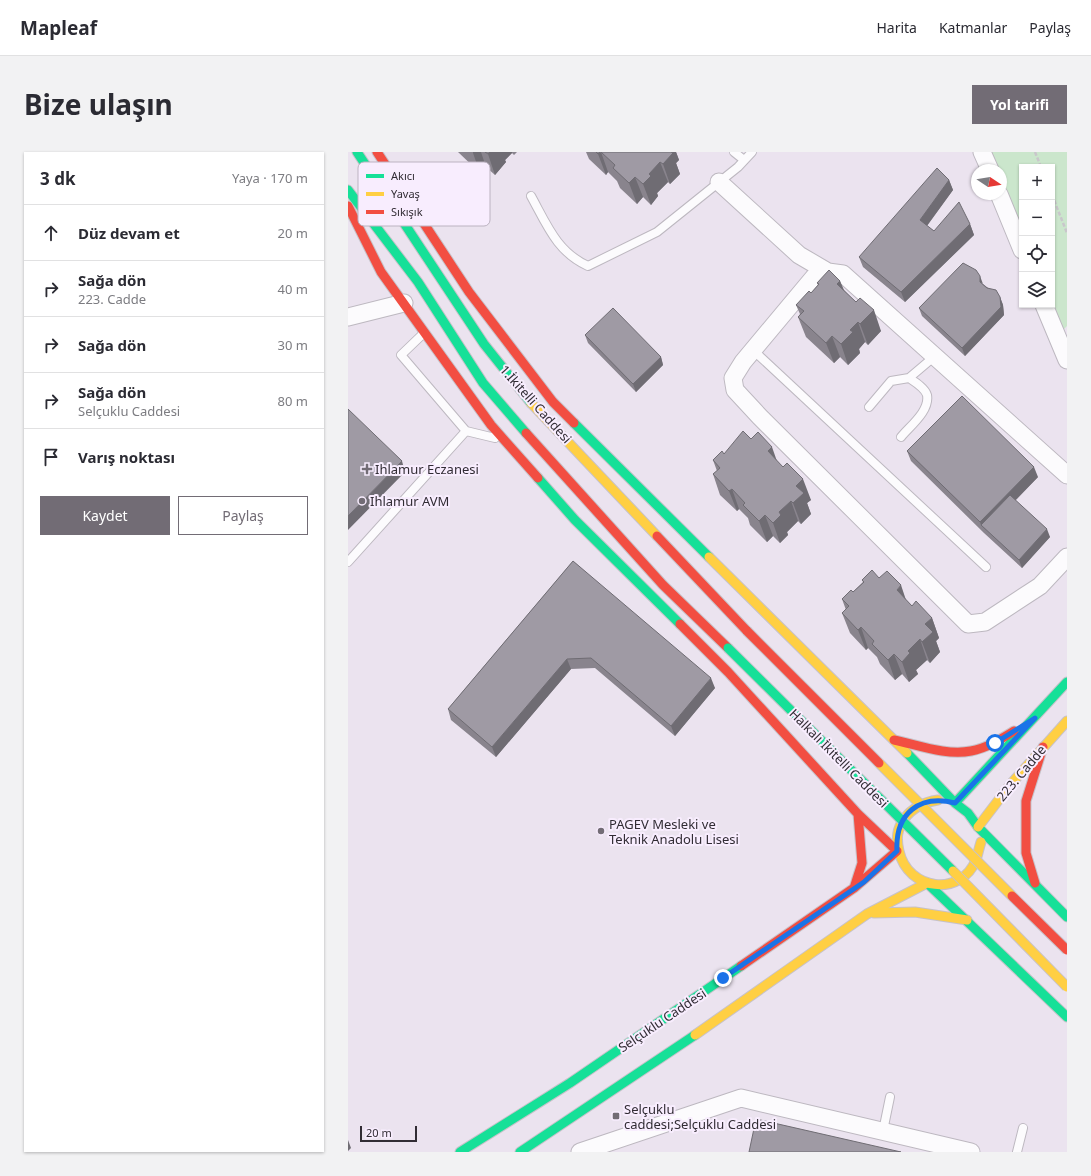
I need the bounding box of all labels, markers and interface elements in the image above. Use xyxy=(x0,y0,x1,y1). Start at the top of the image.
text: Mapleaf xyxy=(20,15,97,41)
text: Harita xyxy=(876,18,917,37)
text: Katmanlar xyxy=(939,18,1007,37)
text: Paylaş xyxy=(1029,18,1071,37)
text: Bize ulaşın xyxy=(24,85,173,123)
button: Yol tarifi xyxy=(972,85,1067,124)
legend xyxy=(358,162,490,226)
north arrow xyxy=(971,164,1007,200)
map controls xyxy=(1019,164,1055,308)
button: + xyxy=(1019,164,1055,200)
text: 3 dk xyxy=(40,167,75,190)
text: Akıcı xyxy=(391,168,415,183)
text: Yaya · 170 m xyxy=(232,169,308,187)
text: Yavaş xyxy=(391,186,420,201)
button: − xyxy=(1019,200,1055,236)
text: Sıkışık xyxy=(391,204,423,219)
icon: ahead xyxy=(40,222,62,244)
text: Düz devam et xyxy=(78,223,180,243)
text: 20 m xyxy=(278,224,308,242)
button: locate xyxy=(1019,236,1055,272)
text: Sağa dön xyxy=(78,270,146,290)
button: layers xyxy=(1019,272,1055,308)
icon: right xyxy=(40,278,62,300)
text: 40 m xyxy=(278,280,308,298)
text: 223. Cadde xyxy=(78,290,146,308)
icon: right xyxy=(40,334,62,356)
text: Sağa dön xyxy=(78,335,146,355)
text: 30 m xyxy=(278,336,308,354)
street label: 1.İkitelli Caddesi xyxy=(496,361,576,447)
text: Sağa dön xyxy=(78,382,146,402)
icon: right xyxy=(40,390,62,412)
text: 80 m xyxy=(278,392,308,410)
text: Selçuklu Caddesi xyxy=(78,402,180,420)
icon: arrive xyxy=(40,446,62,468)
text: Varış noktası xyxy=(78,447,175,467)
place label: Ihlamur Eczanesi xyxy=(375,460,479,478)
marker: Ihlamur Eczanesi xyxy=(362,464,372,474)
place label: Ihlamur AVM xyxy=(370,492,449,510)
button: Kaydet xyxy=(40,496,170,535)
button: Paylaş xyxy=(178,496,308,535)
marker: Ihlamur AVM xyxy=(357,496,367,506)
street label: Halkalı İkitelli Caddesi xyxy=(786,705,892,811)
route start xyxy=(986,734,1004,752)
street label: 223. Cadde xyxy=(992,741,1050,805)
place label: PAGEV Mesleki ve Teknik Anadolu Lisesi xyxy=(609,815,739,848)
marker: PAGEV Mesleki ve Teknik Anadolu Lisesi xyxy=(596,826,606,836)
route end xyxy=(714,969,732,987)
street label: Selçuklu Caddesi xyxy=(615,984,709,1056)
place label: Selçuklu caddesi;Selçuklu Caddesi xyxy=(624,1100,776,1133)
marker: Selçuklu caddesi;Selçuklu Caddesi xyxy=(611,1111,621,1121)
scale bar xyxy=(360,1124,417,1143)
text: 20 m xyxy=(366,1125,392,1140)

